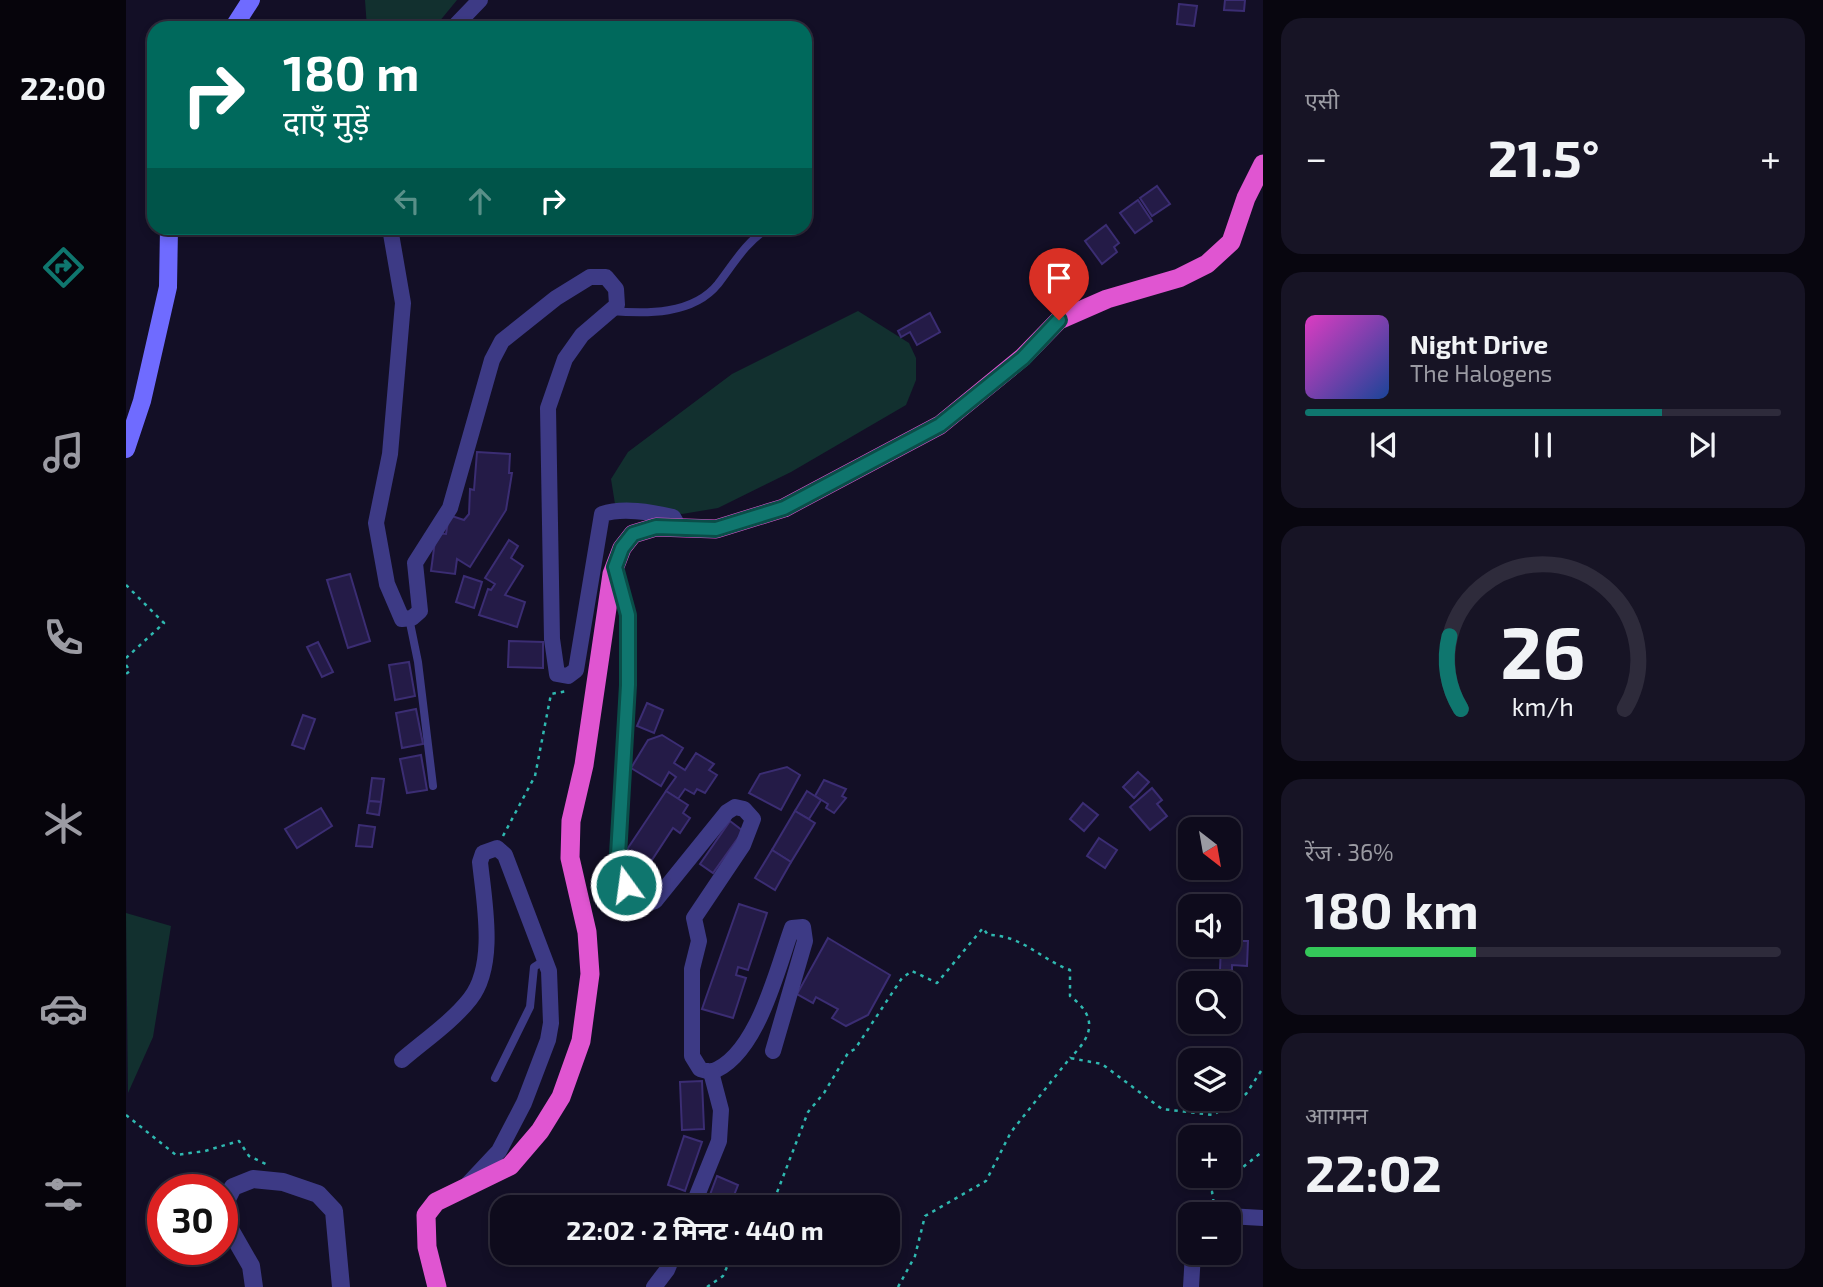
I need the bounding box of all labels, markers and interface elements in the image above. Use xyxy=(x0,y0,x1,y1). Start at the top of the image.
text: 180 m xyxy=(283,42,419,101)
icon: right xyxy=(168,49,259,140)
text: 22:00 xyxy=(20,68,106,106)
text: एसी xyxy=(1305,86,1339,114)
text: दाएँ मुड़ें xyxy=(283,102,369,140)
text: 21.5° xyxy=(1488,125,1600,187)
text: − xyxy=(1305,134,1327,180)
text: + xyxy=(1760,134,1781,180)
icon: left xyxy=(388,182,426,220)
icon: ahead xyxy=(461,182,499,220)
icon: right xyxy=(534,182,572,220)
icon: directions xyxy=(39,243,88,292)
pin xyxy=(1029,248,1089,320)
icon: arrive xyxy=(1040,259,1078,297)
text: Night Drive xyxy=(1410,328,1548,359)
text: The Halogens xyxy=(1410,359,1552,387)
icon: previous xyxy=(1365,426,1403,464)
icon: pause xyxy=(1524,426,1562,464)
icon: next xyxy=(1683,426,1721,464)
icon: music xyxy=(39,428,88,477)
text: 26 xyxy=(1500,607,1586,695)
icon: phone xyxy=(39,613,88,662)
text: km/h xyxy=(1512,691,1574,721)
icon: climate xyxy=(39,799,88,848)
north arrow xyxy=(1178,817,1241,880)
map controls xyxy=(1178,817,1241,1265)
text: रेंज · 36% xyxy=(1305,838,1394,866)
position arrow xyxy=(589,848,663,922)
text: 180 km xyxy=(1305,877,1479,939)
button: sound xyxy=(1178,894,1241,957)
button: search xyxy=(1178,971,1241,1034)
icon: car xyxy=(39,984,88,1033)
button: layers xyxy=(1178,1048,1241,1111)
text: आगमन xyxy=(1305,1101,1368,1129)
button: + xyxy=(1178,1125,1241,1188)
text: 22:02 xyxy=(1305,1140,1442,1202)
icon: filters xyxy=(39,1170,88,1219)
speed limit sign: 30 xyxy=(147,1174,238,1265)
button: − xyxy=(1178,1202,1241,1265)
text: 22:02 · 2 मिनट · 440 m xyxy=(566,1214,824,1245)

